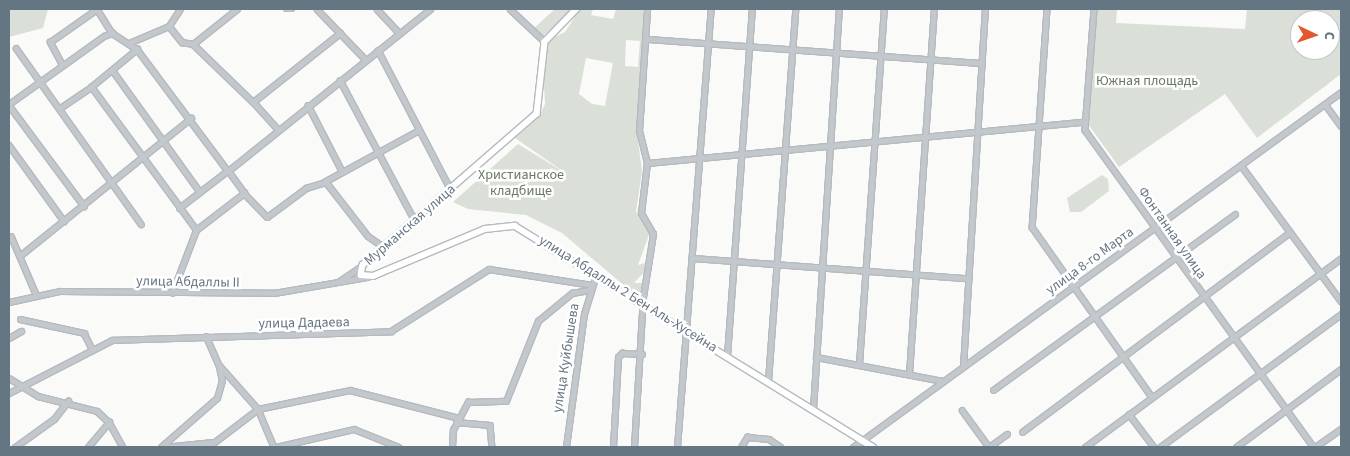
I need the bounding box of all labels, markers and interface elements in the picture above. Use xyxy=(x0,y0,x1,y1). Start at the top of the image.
north arrow xyxy=(1290,10,1340,60)
text: С xyxy=(1319,31,1339,40)
park label: Южная площадь xyxy=(1096,73,1198,89)
park label: Христианское кладбище xyxy=(478,167,564,200)
street label: Мурманская улица xyxy=(361,181,459,269)
street label: Фонтанная улица xyxy=(1134,184,1210,282)
street label: улица 8-го Марта xyxy=(1043,224,1137,298)
street label: улица Абдаллы 2 Бен Аль-Хусейна xyxy=(536,232,720,356)
street label: улица Абдаллы II xyxy=(136,273,240,291)
street label: улица Куйбышева xyxy=(549,302,583,414)
street label: улица Дадаева xyxy=(258,314,350,332)

